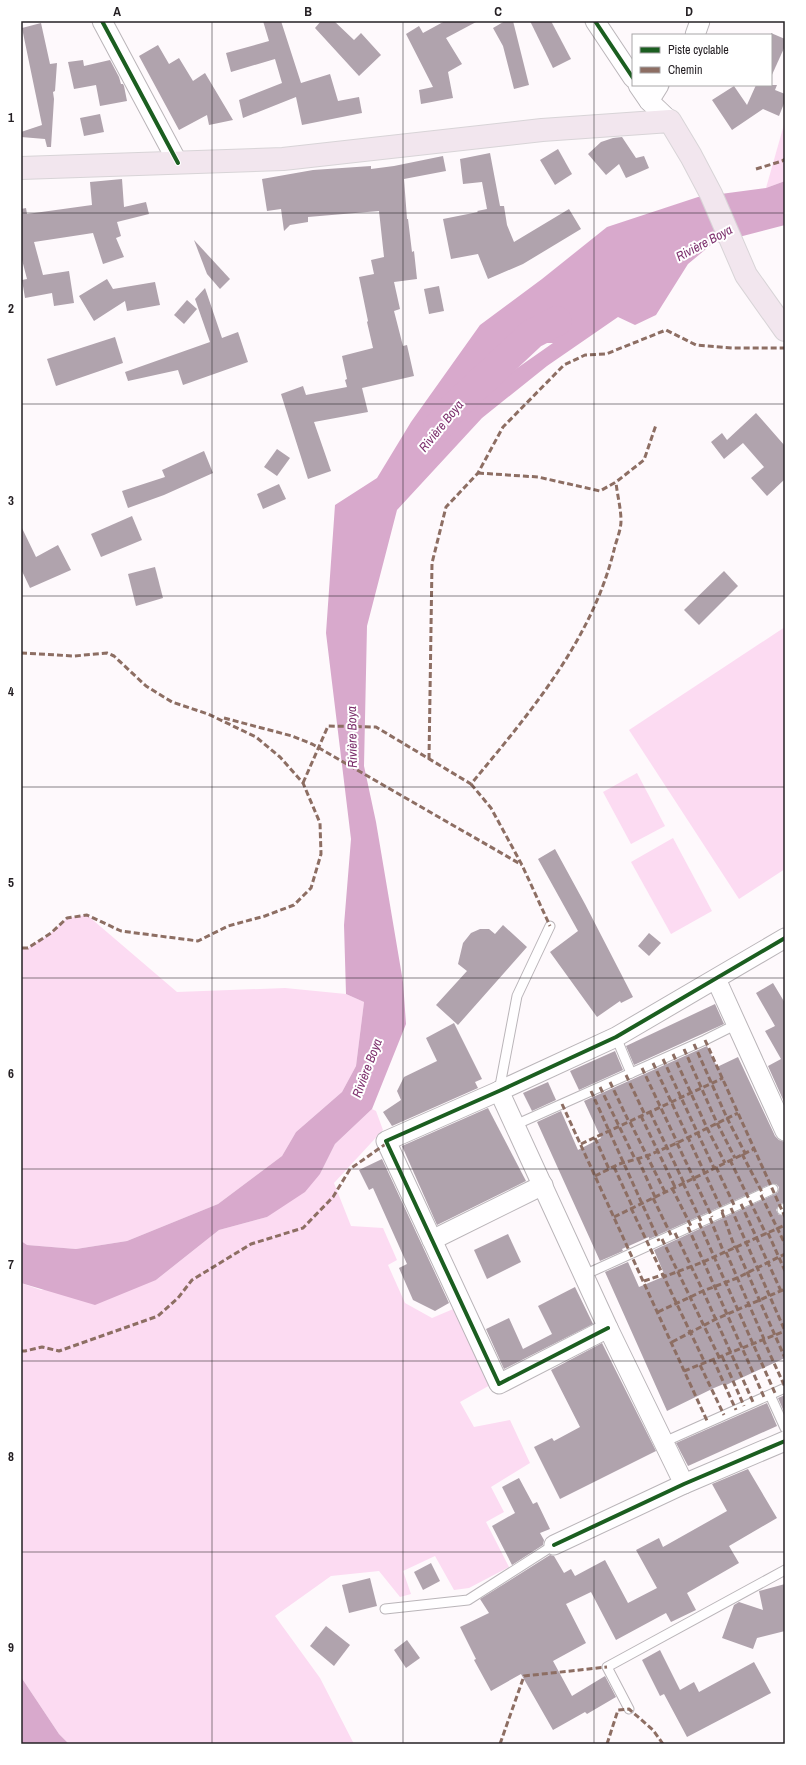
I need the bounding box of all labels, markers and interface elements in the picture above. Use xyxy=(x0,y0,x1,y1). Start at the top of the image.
text: A xyxy=(113,3,121,20)
text: B xyxy=(304,3,312,20)
text: C xyxy=(494,3,502,20)
text: D xyxy=(685,3,693,20)
legend xyxy=(632,34,772,86)
text: Piste cyclable xyxy=(668,42,729,58)
text: Chemin xyxy=(668,62,702,78)
text: 1 xyxy=(8,109,14,126)
water label: Rivière Boya xyxy=(673,221,735,265)
text: 2 xyxy=(8,300,14,317)
water label: Rivière Boya xyxy=(415,397,467,455)
text: 3 xyxy=(8,492,14,509)
text: 4 xyxy=(8,683,14,700)
water label: Rivière Boya xyxy=(343,706,361,768)
text: 5 xyxy=(8,874,14,891)
water label: Rivière Boya xyxy=(348,1036,386,1100)
text: 6 xyxy=(8,1065,14,1082)
text: 7 xyxy=(8,1256,14,1273)
text: 8 xyxy=(8,1448,14,1465)
text: 9 xyxy=(8,1639,14,1656)

